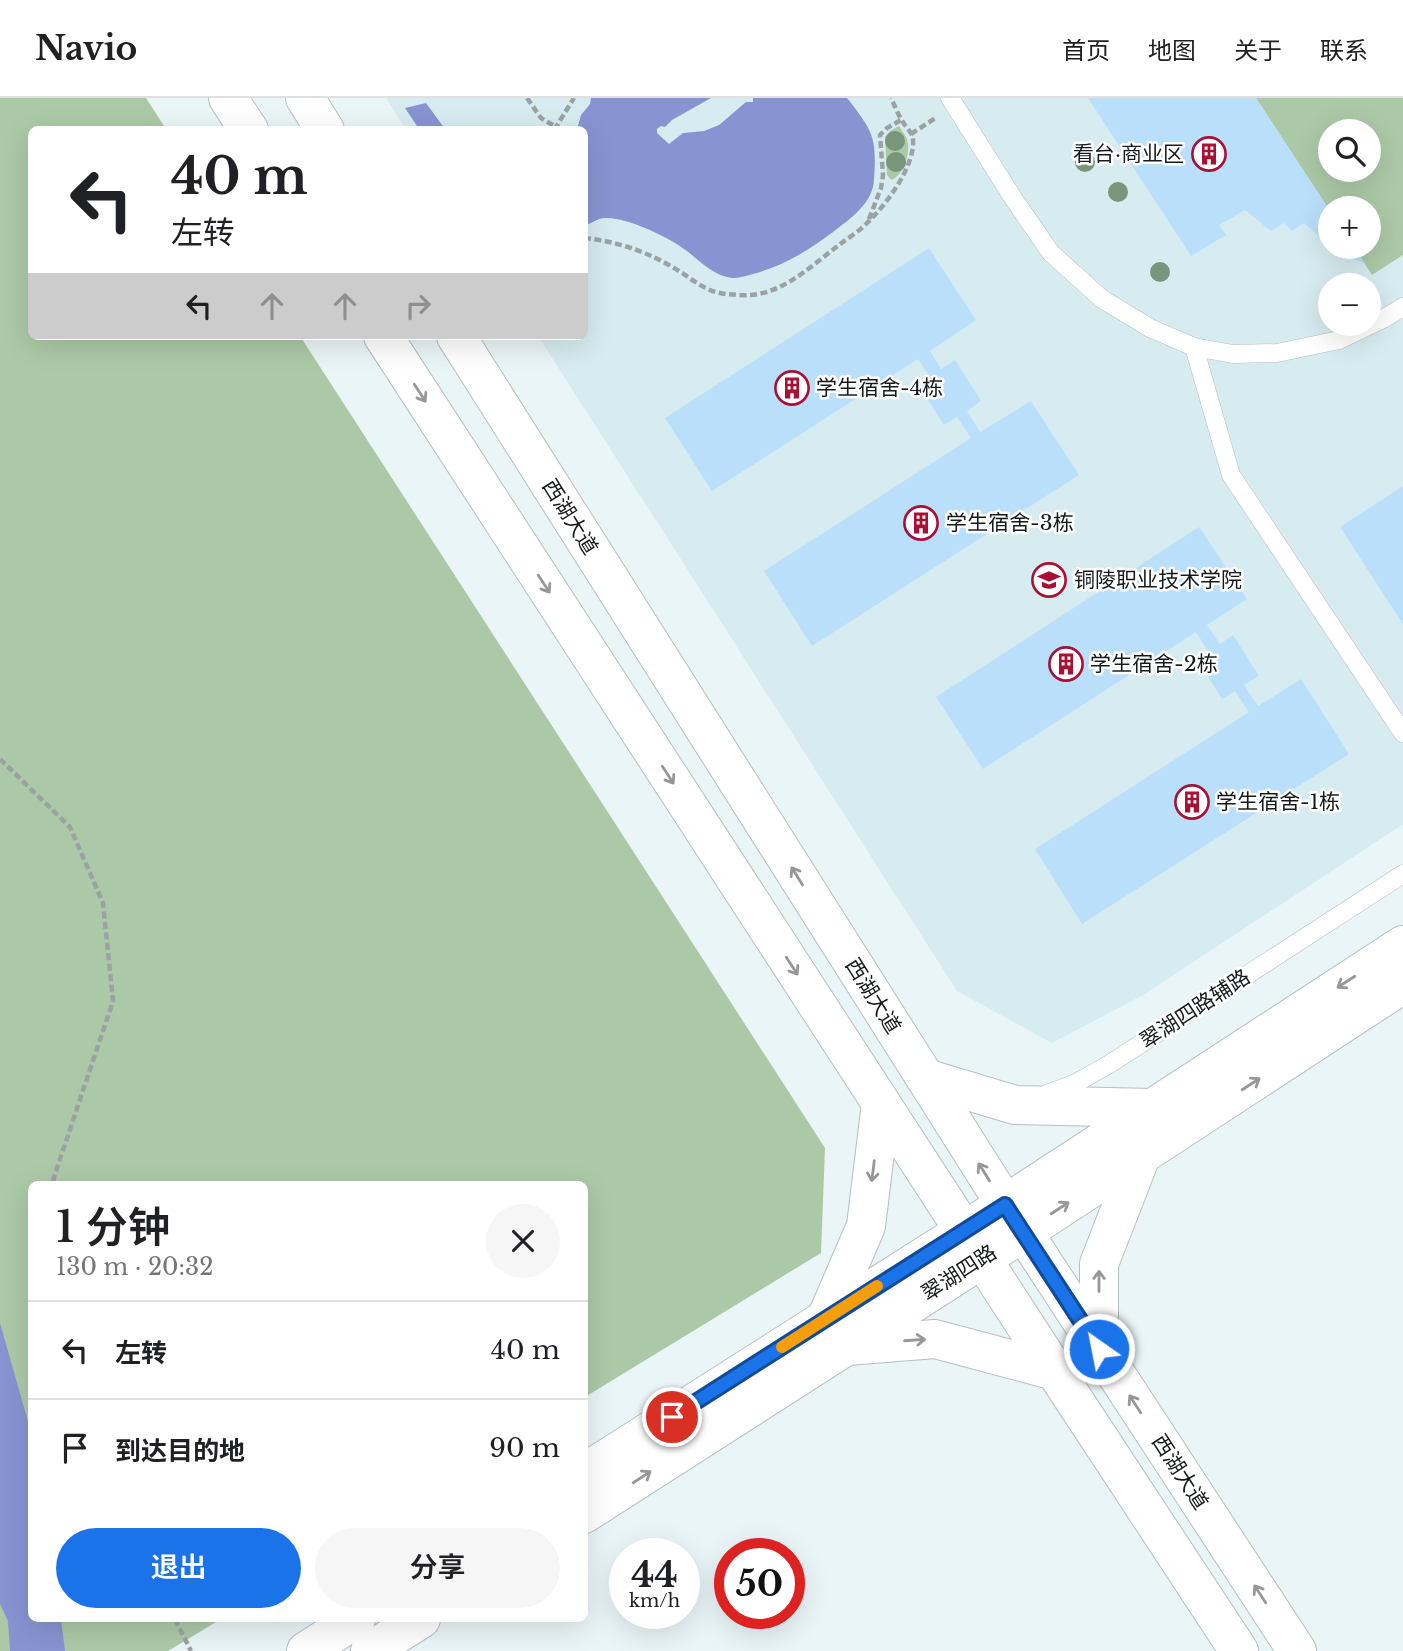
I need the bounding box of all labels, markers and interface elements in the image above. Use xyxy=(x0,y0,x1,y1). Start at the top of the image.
text: Navio xyxy=(35,28,137,69)
text: 首页 xyxy=(1062,36,1110,65)
text: 地图 xyxy=(1148,36,1196,65)
text: 关于 xyxy=(1234,36,1282,65)
text: 联系 xyxy=(1320,36,1368,65)
map controls xyxy=(1318,119,1381,336)
button: search xyxy=(1318,119,1381,182)
building icon: 看台·商业区 xyxy=(1190,135,1228,173)
place label: 看台·商业区 xyxy=(1073,141,1184,167)
text: 40 m xyxy=(171,146,308,207)
icon: left xyxy=(56,154,147,245)
button: + xyxy=(1318,196,1381,259)
text: 左转 xyxy=(171,213,235,253)
button: − xyxy=(1318,273,1381,336)
icon: left xyxy=(180,287,218,325)
icon: ahead xyxy=(253,287,291,325)
icon: ahead xyxy=(326,287,364,325)
icon: right xyxy=(399,287,437,325)
building icon: 学生宿舍-4栋 xyxy=(773,369,811,407)
place label: 学生宿舍-4栋 xyxy=(816,375,943,401)
one-way arrow xyxy=(413,383,427,403)
street label: 西湖大道 xyxy=(537,474,603,560)
building icon: 学生宿舍-3栋 xyxy=(902,504,940,542)
place label: 学生宿舍-3栋 xyxy=(946,510,1074,536)
school or university icon: 铜陵职业技术学院 xyxy=(1030,561,1068,599)
place label: 铜陵职业技术学院 xyxy=(1074,567,1242,593)
one-way arrow xyxy=(537,574,551,593)
building icon: 学生宿舍-2栋 xyxy=(1047,645,1085,683)
place label: 学生宿舍-2栋 xyxy=(1090,651,1218,677)
one-way arrow xyxy=(661,765,675,784)
building icon: 学生宿舍-1栋 xyxy=(1173,783,1211,821)
place label: 学生宿舍-1栋 xyxy=(1216,789,1340,815)
one-way arrow xyxy=(790,867,805,886)
street label: 西湖大道 xyxy=(840,953,906,1039)
one-way arrow xyxy=(785,955,799,975)
street label: 翠湖四路辅路 xyxy=(1135,964,1255,1054)
one-way arrow xyxy=(1337,975,1356,990)
one-way arrow xyxy=(1240,1077,1260,1091)
one-way arrow xyxy=(867,1159,880,1182)
one-way arrow xyxy=(977,1162,991,1182)
text: 1 分钟 xyxy=(56,1201,170,1253)
one-way arrow xyxy=(1050,1201,1069,1216)
button: close xyxy=(486,1204,560,1278)
street label: 翠湖四路 xyxy=(917,1239,1001,1307)
text: 130 m · 20:32 xyxy=(56,1253,213,1281)
one-way arrow xyxy=(1092,1269,1106,1292)
position arrow xyxy=(1062,1312,1136,1386)
icon: left xyxy=(56,1331,94,1369)
one-way arrow xyxy=(903,1333,925,1346)
text: 40 m xyxy=(491,1334,560,1366)
text: 左转 xyxy=(115,1337,167,1369)
pin xyxy=(642,1387,702,1447)
one-way arrow xyxy=(1128,1394,1142,1414)
icon: arrive xyxy=(653,1398,691,1436)
icon: arrive xyxy=(56,1429,94,1467)
street label: 西湖大道 xyxy=(1146,1430,1214,1514)
text: 90 m xyxy=(489,1432,560,1464)
text: 到达目的地 xyxy=(115,1435,245,1467)
one-way arrow xyxy=(632,1470,651,1484)
button: 退出 xyxy=(56,1528,301,1608)
button: 分享 xyxy=(315,1528,560,1608)
speed limit sign: 50 xyxy=(714,1538,805,1629)
text: 44 xyxy=(631,1553,678,1596)
one-way arrow xyxy=(1253,1585,1267,1604)
text: km/h xyxy=(629,1590,680,1612)

